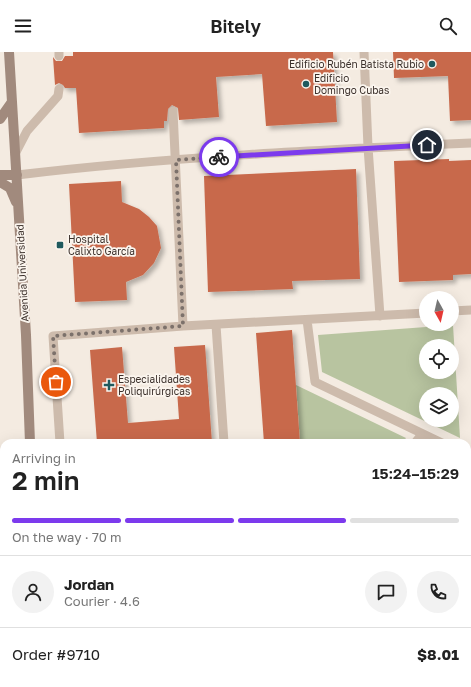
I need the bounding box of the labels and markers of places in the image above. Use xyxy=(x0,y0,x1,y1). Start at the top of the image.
place label: Edificio Rubén Batista Rubio xyxy=(289,58,424,70)
marker: Edificio Rubén Batista Rubio xyxy=(427,59,437,69)
place label: Edificio Domingo Cubas xyxy=(314,72,389,96)
marker: Edificio Domingo Cubas xyxy=(301,79,311,89)
pin xyxy=(410,128,444,162)
place label: Hospital Calixto García xyxy=(68,233,135,257)
marker: Hospital Calixto García xyxy=(55,240,65,250)
pin xyxy=(39,365,73,399)
place label: Especialidades Poliquirúrgicas xyxy=(118,373,190,397)
marker: Especialidades Poliquirúrgicas xyxy=(103,379,115,391)

